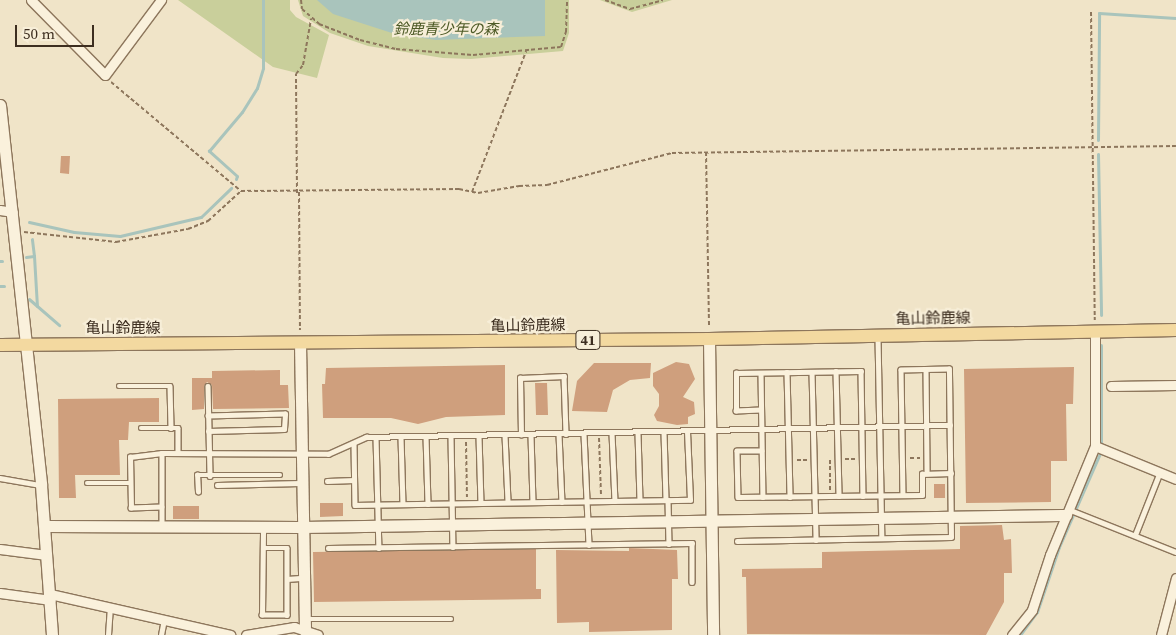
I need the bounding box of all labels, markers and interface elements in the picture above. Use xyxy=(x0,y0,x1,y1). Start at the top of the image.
scale bar xyxy=(18,15,96,47)
park label: 鈴鹿青少年の森 xyxy=(394,20,498,38)
text: 50 m xyxy=(23,23,55,44)
street label: 亀山鈴鹿線 xyxy=(895,308,971,328)
street label: 亀山鈴鹿線 xyxy=(490,315,566,335)
street label: 亀山鈴鹿線 xyxy=(86,319,160,337)
road number: 41 xyxy=(574,328,602,352)

